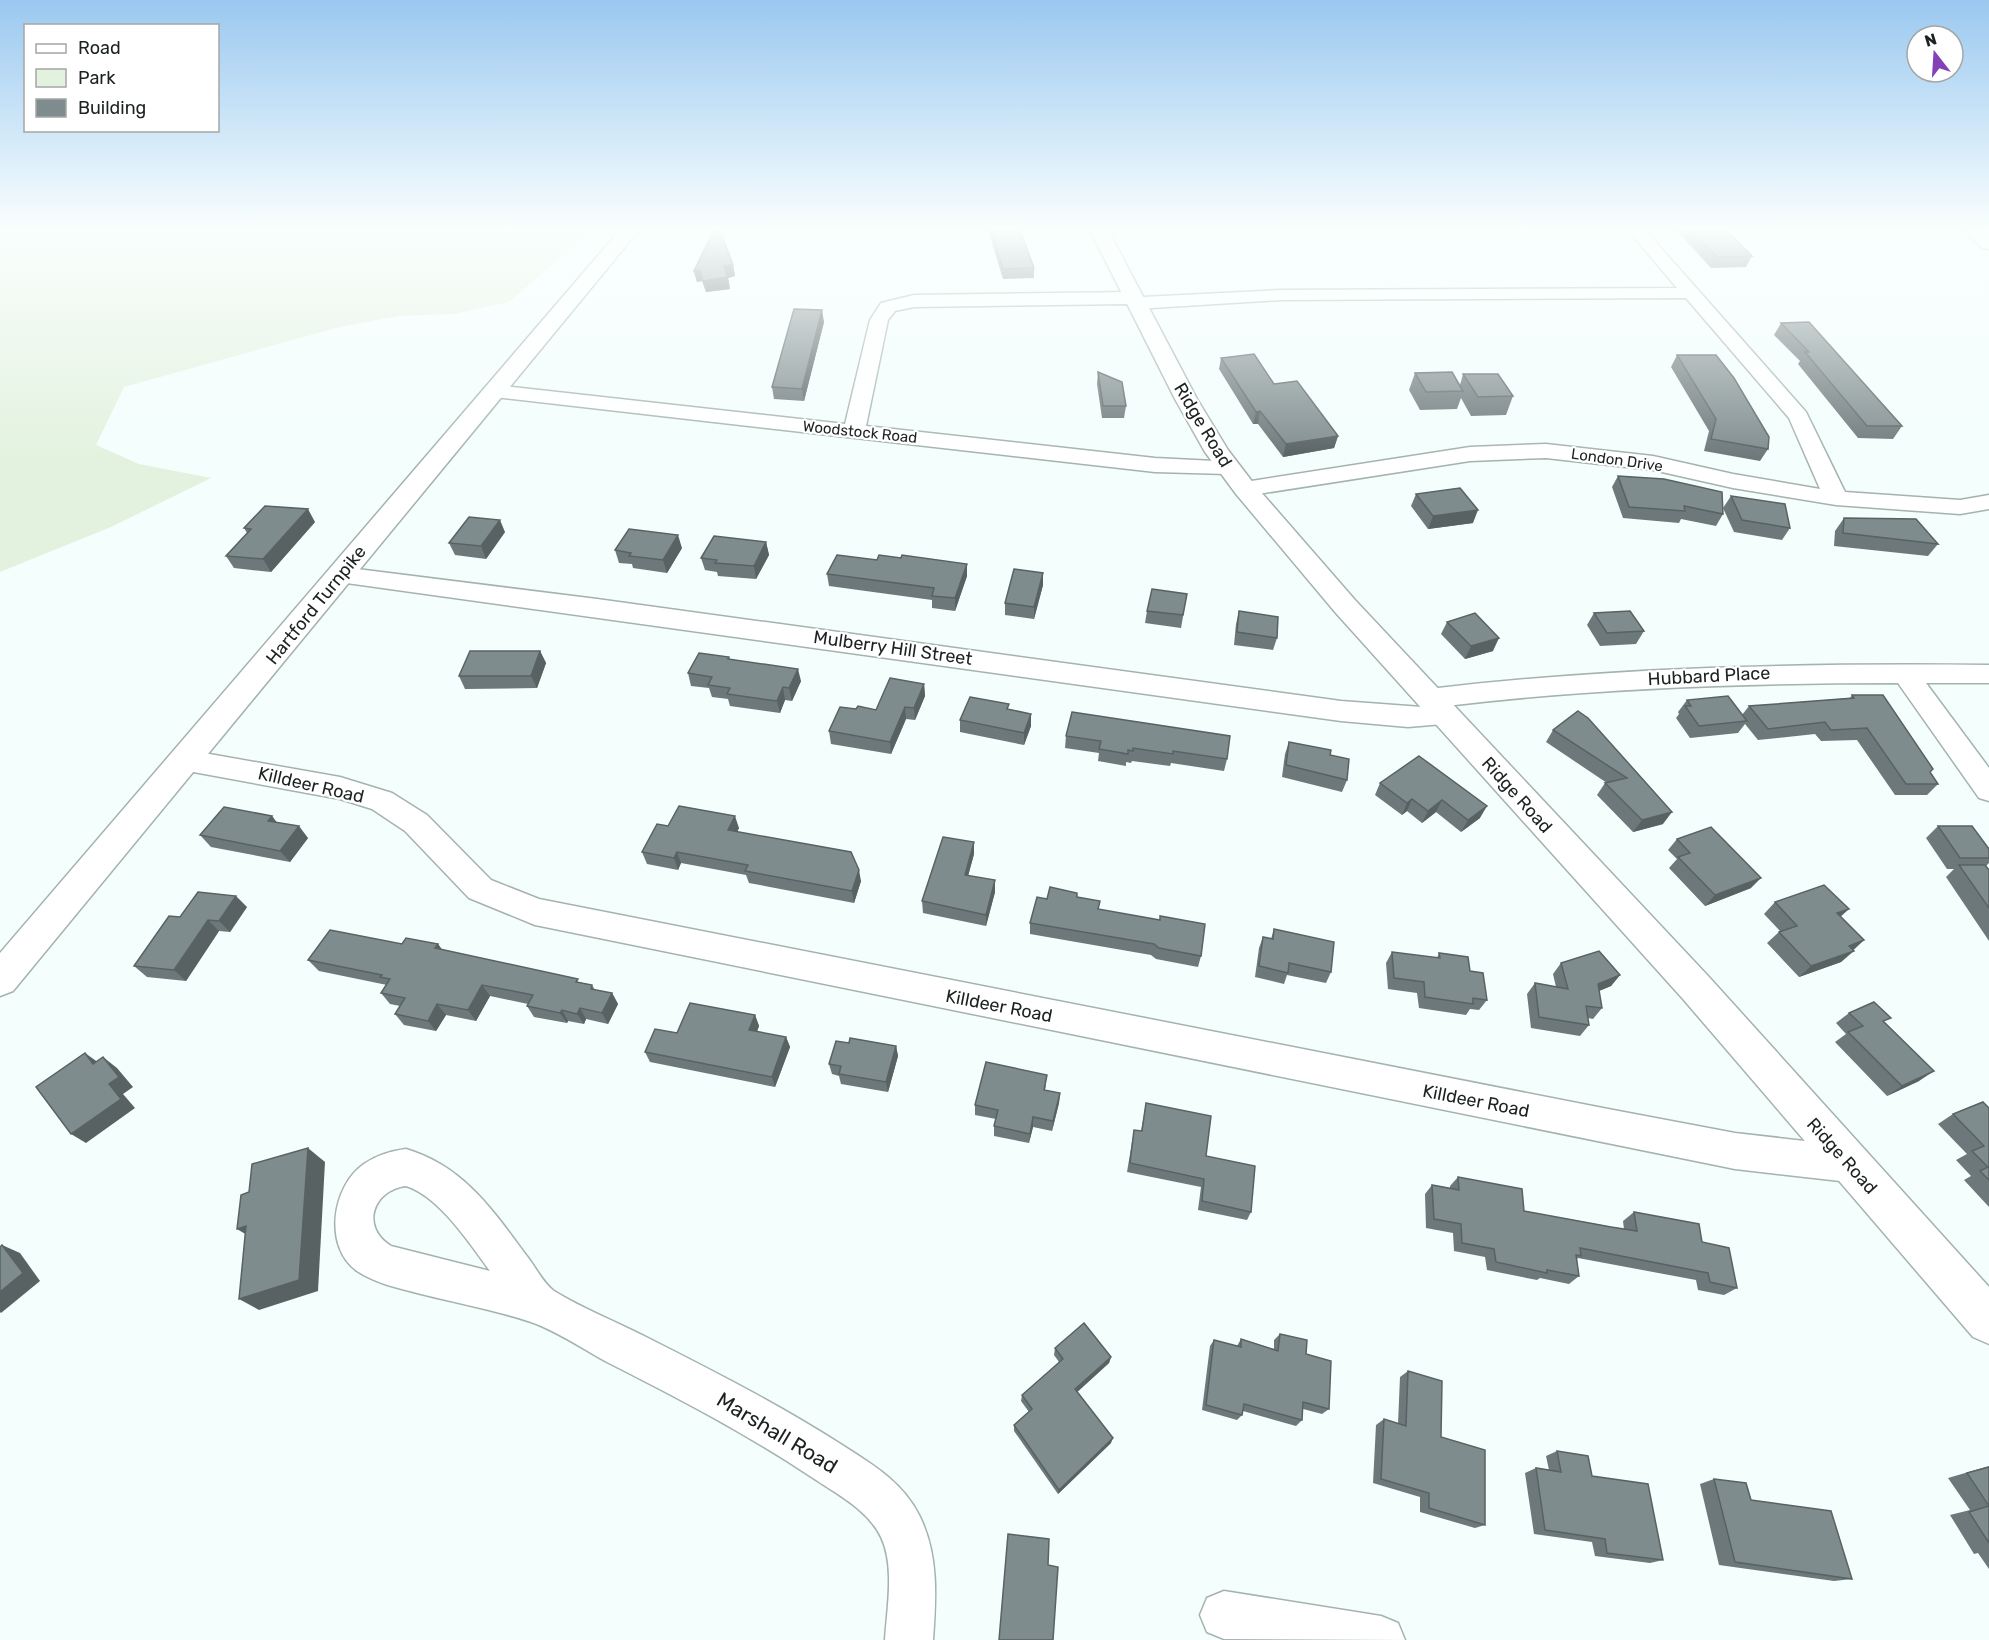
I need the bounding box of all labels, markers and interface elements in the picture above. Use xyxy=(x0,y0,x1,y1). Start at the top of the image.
legend xyxy=(24,24,219,132)
north arrow xyxy=(1905,24,1965,84)
text: N xyxy=(1922,29,1939,51)
text: Road xyxy=(78,37,121,59)
text: Park xyxy=(78,67,116,89)
text: Building xyxy=(78,97,146,119)
street label: Ridge Road xyxy=(1169,379,1237,471)
street label: Woodstock Road xyxy=(802,417,918,447)
street label: London Drive xyxy=(1570,445,1664,475)
street label: Hartford Turnpike xyxy=(261,541,371,669)
street label: Mulberry Hill Street xyxy=(812,626,974,670)
street label: Hubbard Place xyxy=(1647,662,1771,690)
street label: Ridge Road xyxy=(1477,752,1557,838)
street label: Killdeer Road xyxy=(256,762,366,808)
street label: Killdeer Road xyxy=(944,985,1054,1027)
street label: Killdeer Road xyxy=(1421,1080,1531,1122)
street label: Ridge Road xyxy=(1802,1113,1882,1199)
street label: Marshall Road xyxy=(712,1387,842,1478)

